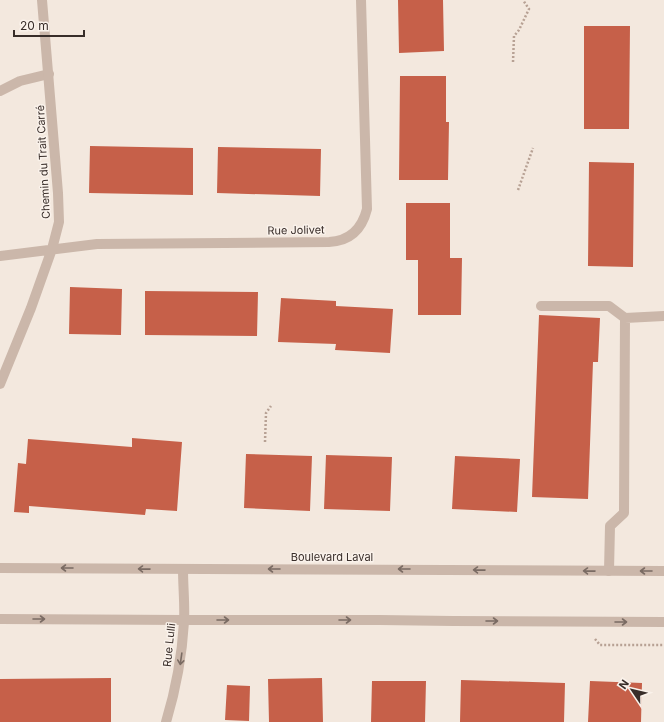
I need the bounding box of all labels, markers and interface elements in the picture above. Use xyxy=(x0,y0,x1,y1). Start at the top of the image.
scale bar xyxy=(14,12,84,38)
text: 20 m xyxy=(20,18,49,33)
street label: Chemin du Trait Carré xyxy=(33,105,53,219)
street label: Rue Jolivet xyxy=(267,222,325,237)
street label: Boulevard Laval xyxy=(291,550,373,564)
one-way arrow xyxy=(61,564,74,572)
one-way arrow xyxy=(138,565,151,573)
one-way arrow xyxy=(268,565,281,573)
one-way arrow xyxy=(398,565,411,573)
one-way arrow xyxy=(473,566,486,574)
one-way arrow xyxy=(583,567,596,575)
one-way arrow xyxy=(640,567,653,575)
one-way arrow xyxy=(32,616,45,623)
one-way arrow xyxy=(216,616,229,624)
one-way arrow xyxy=(338,616,351,624)
one-way arrow xyxy=(485,617,498,625)
one-way arrow xyxy=(614,618,627,626)
street label: Rue Lulli xyxy=(160,622,178,668)
one-way arrow xyxy=(177,652,185,665)
north arrow xyxy=(612,670,652,710)
text: N xyxy=(616,677,632,692)

